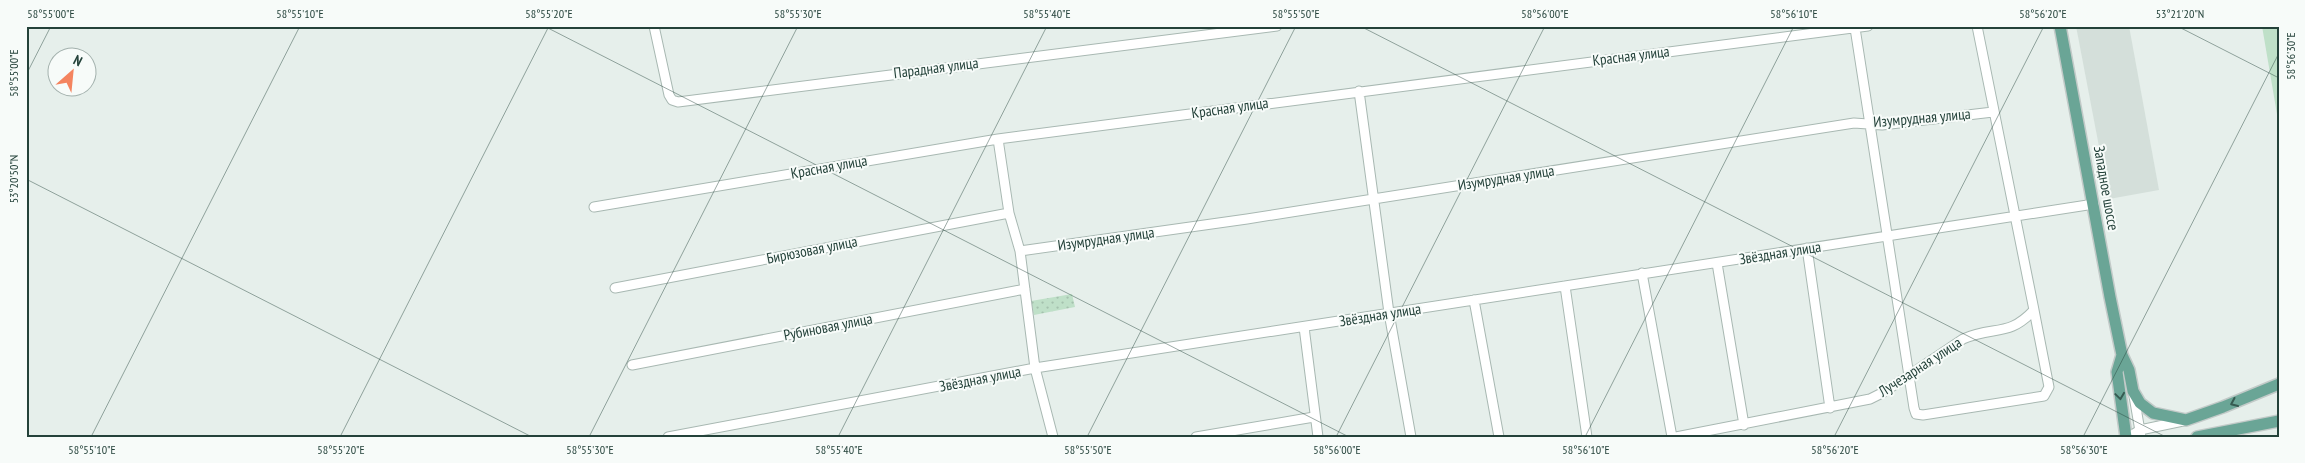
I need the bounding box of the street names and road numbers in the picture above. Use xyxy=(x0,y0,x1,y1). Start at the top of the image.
street label: Красная улица xyxy=(1591,41,1671,70)
street label: Парадная улица xyxy=(893,53,979,82)
street label: Красная улица xyxy=(1190,93,1270,122)
street label: Изумрудная улица xyxy=(1873,104,1971,131)
street label: Западное шоссе xyxy=(2090,144,2123,232)
street label: Красная улица xyxy=(789,150,869,183)
street label: Изумрудная улица xyxy=(1456,160,1556,195)
street label: Изумрудная улица xyxy=(1056,222,1156,255)
street label: Бирюзовая улица xyxy=(765,231,859,268)
street label: Звёздная улица xyxy=(1738,237,1822,268)
street label: Звёздная улица xyxy=(1338,299,1422,330)
street label: Рубиновая улица xyxy=(782,309,874,344)
street label: Лучезарная улица xyxy=(1874,333,1965,401)
street label: Звёздная улица xyxy=(937,361,1022,396)

